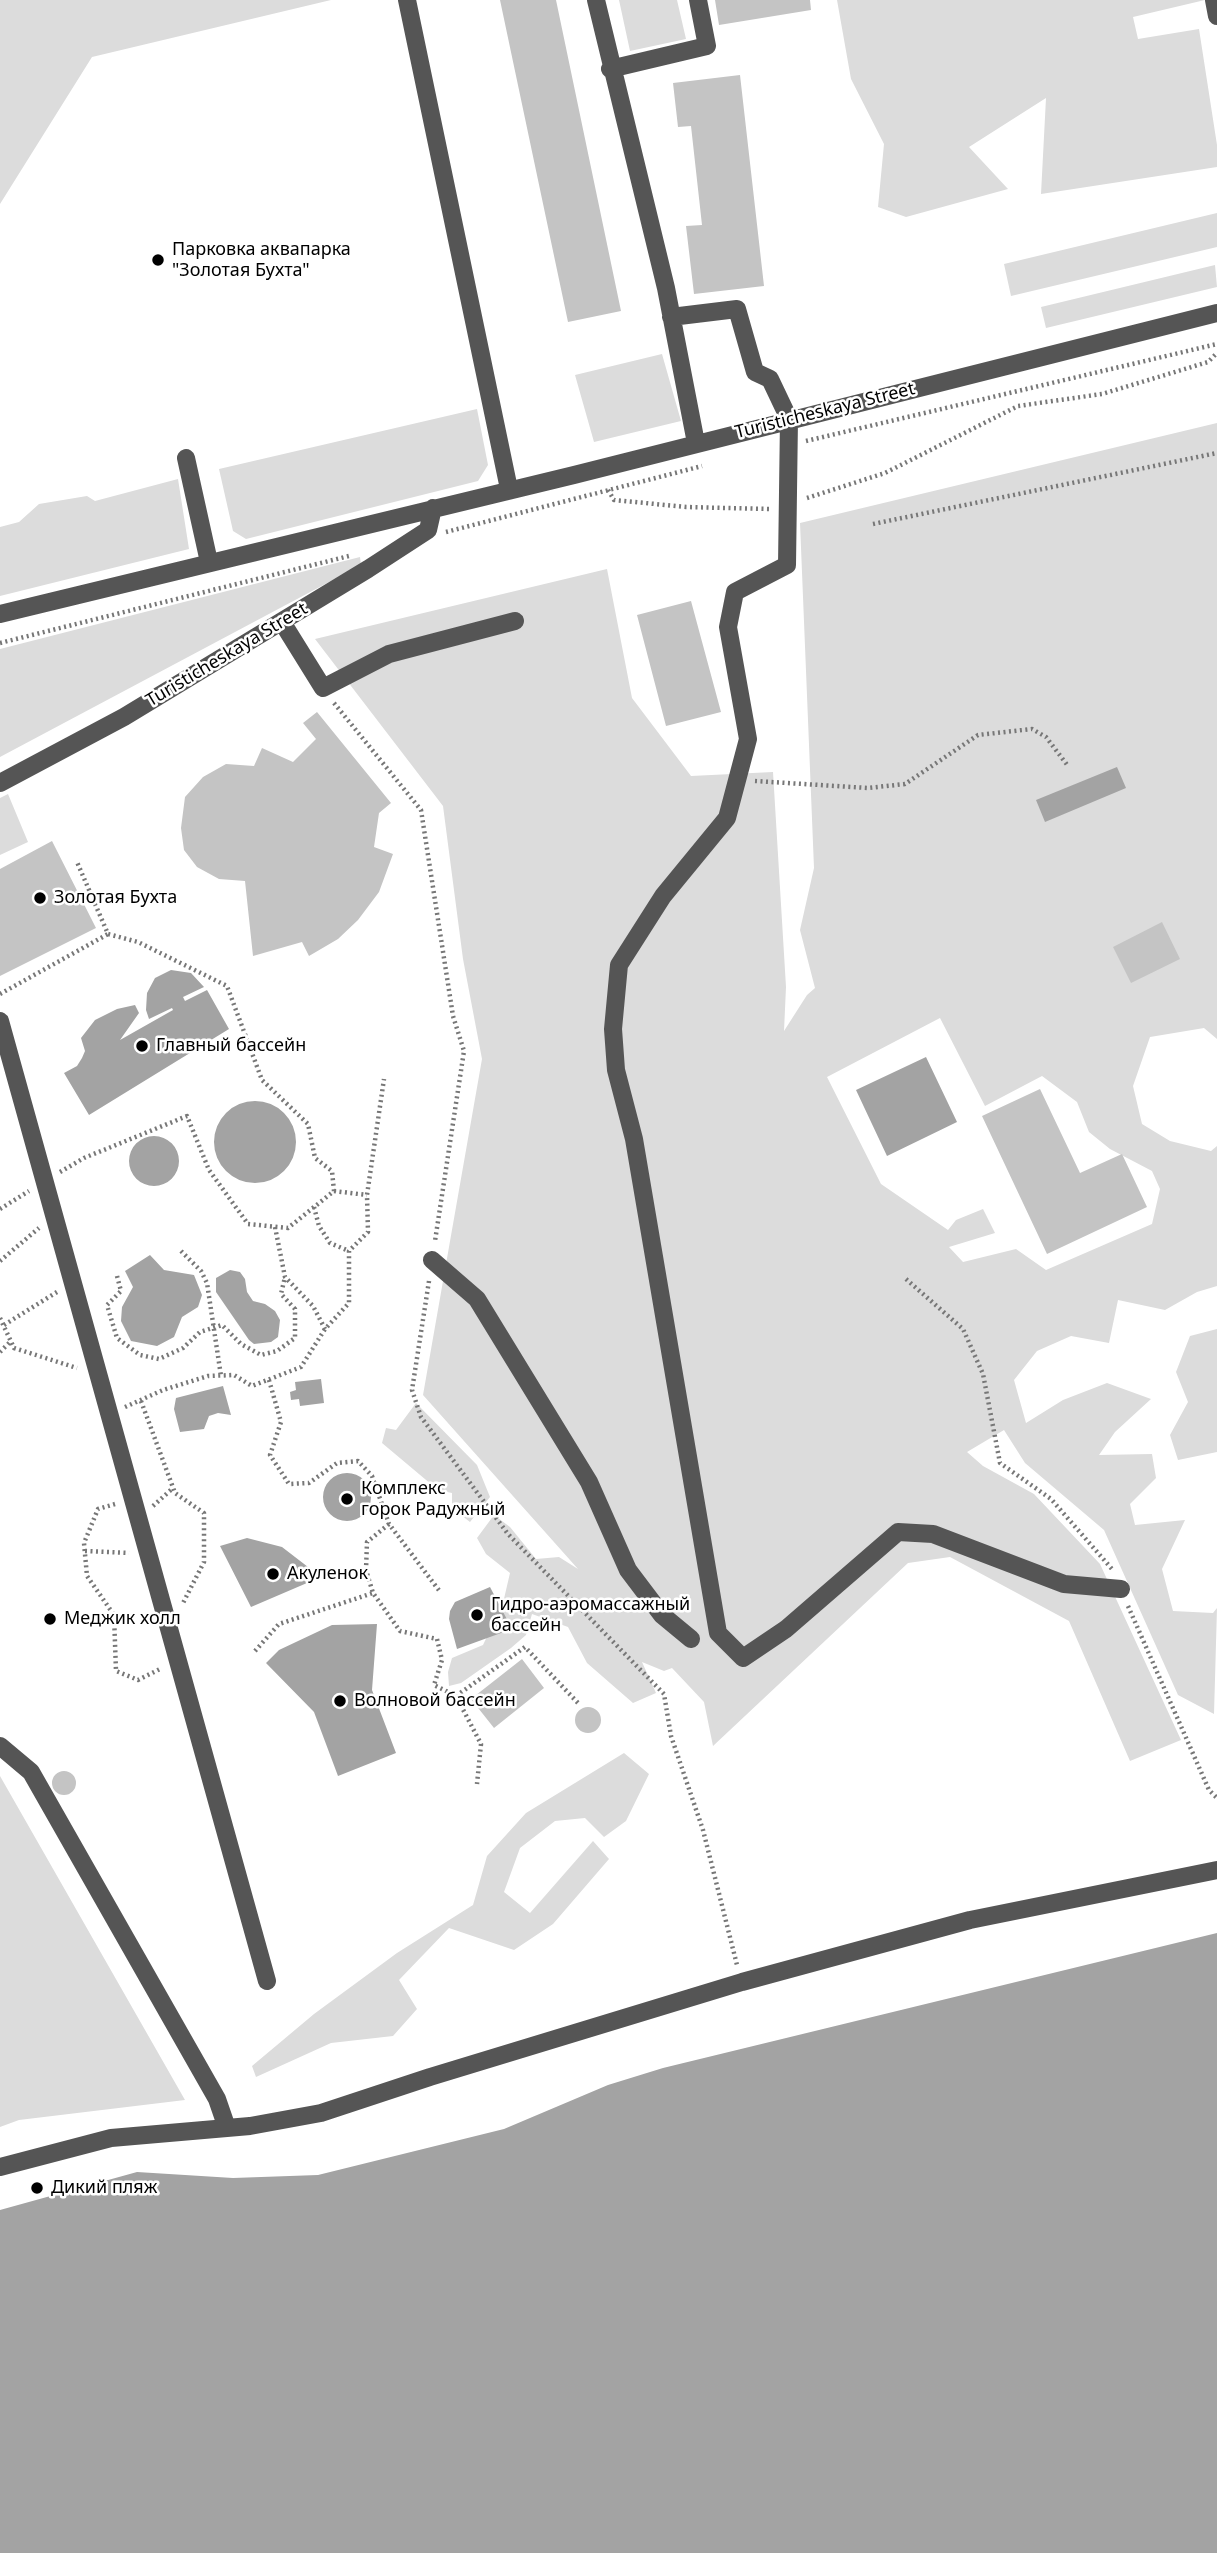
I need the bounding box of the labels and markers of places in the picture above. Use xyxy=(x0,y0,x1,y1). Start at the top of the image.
place label: Парковка аквапарка "Золотая Бухта" xyxy=(172,239,351,282)
marker: Парковка аквапарка "Золотая Бухта" xyxy=(150,252,166,268)
place label: Золотая Бухта xyxy=(54,887,177,909)
marker: Золотая Бухта xyxy=(32,890,48,906)
place label: Главный бассейн xyxy=(156,1035,306,1057)
marker: Главный бассейн xyxy=(134,1038,150,1054)
place label: Комплекс горок Радужный xyxy=(361,1478,505,1520)
marker: Комплекс горок Радужный xyxy=(339,1491,355,1507)
place label: Акуленок xyxy=(287,1563,368,1585)
marker: Акуленок xyxy=(265,1566,281,1582)
place label: Гидро-аэромассажный бассейн xyxy=(491,1594,690,1636)
marker: Гидро-аэромассажный бассейн xyxy=(469,1607,485,1623)
place label: Меджик холл xyxy=(64,1608,181,1630)
marker: Меджик холл xyxy=(42,1611,58,1627)
place label: Волновой бассейн xyxy=(354,1690,516,1712)
marker: Волновой бассейн xyxy=(332,1693,348,1709)
place label: Дикий пляж xyxy=(51,2177,157,2199)
marker: Дикий пляж xyxy=(29,2180,45,2196)

